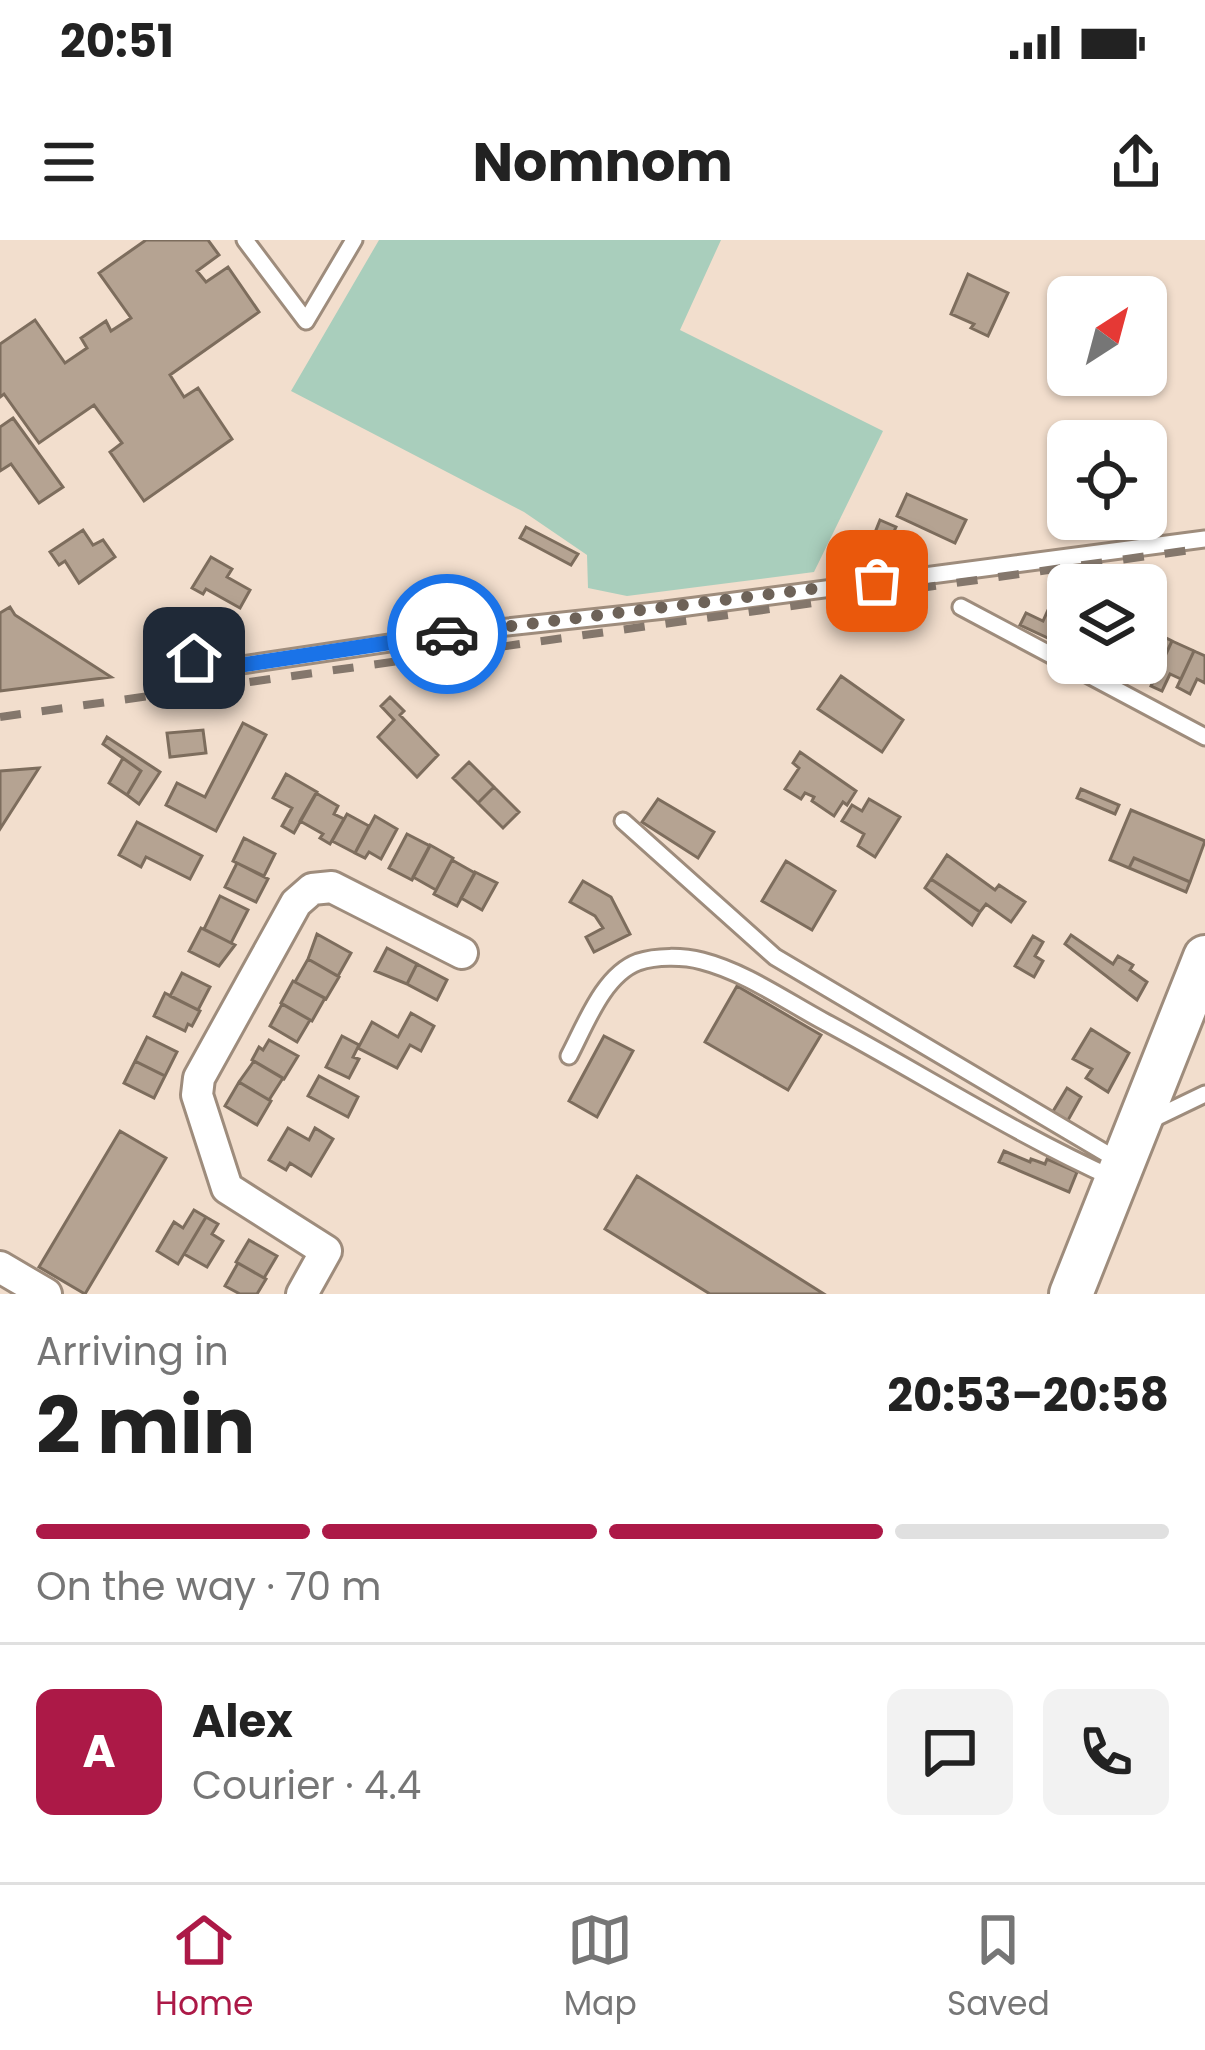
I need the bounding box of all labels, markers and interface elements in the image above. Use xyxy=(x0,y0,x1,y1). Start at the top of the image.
text: 20:51 xyxy=(60,10,174,73)
text: Nomnom xyxy=(472,124,733,200)
icon: menu xyxy=(36,129,102,195)
icon: share xyxy=(1103,129,1169,195)
north arrow xyxy=(1047,276,1167,396)
map controls xyxy=(1047,276,1167,684)
button: locate xyxy=(1047,420,1167,540)
pin xyxy=(826,530,928,632)
icon: bag xyxy=(844,548,910,614)
button: layers xyxy=(1047,564,1167,684)
courier xyxy=(387,574,507,694)
icon: car xyxy=(414,601,480,667)
pin xyxy=(143,607,245,709)
icon: home xyxy=(161,625,227,691)
text: Arriving in xyxy=(36,1324,229,1379)
text: 20:53–20:58 xyxy=(887,1364,1169,1427)
text: 2 min xyxy=(36,1371,255,1480)
text: On the way · 70 m xyxy=(36,1559,382,1614)
button: chat xyxy=(887,1689,1013,1815)
button: phone xyxy=(1043,1689,1169,1815)
text: Alex xyxy=(192,1690,293,1753)
text: A xyxy=(82,1720,116,1783)
text: Courier · 4.4 xyxy=(192,1758,421,1813)
tab: Home xyxy=(155,1907,254,2029)
tab: Map xyxy=(564,1907,637,2029)
tab: Saved xyxy=(947,1907,1050,2029)

